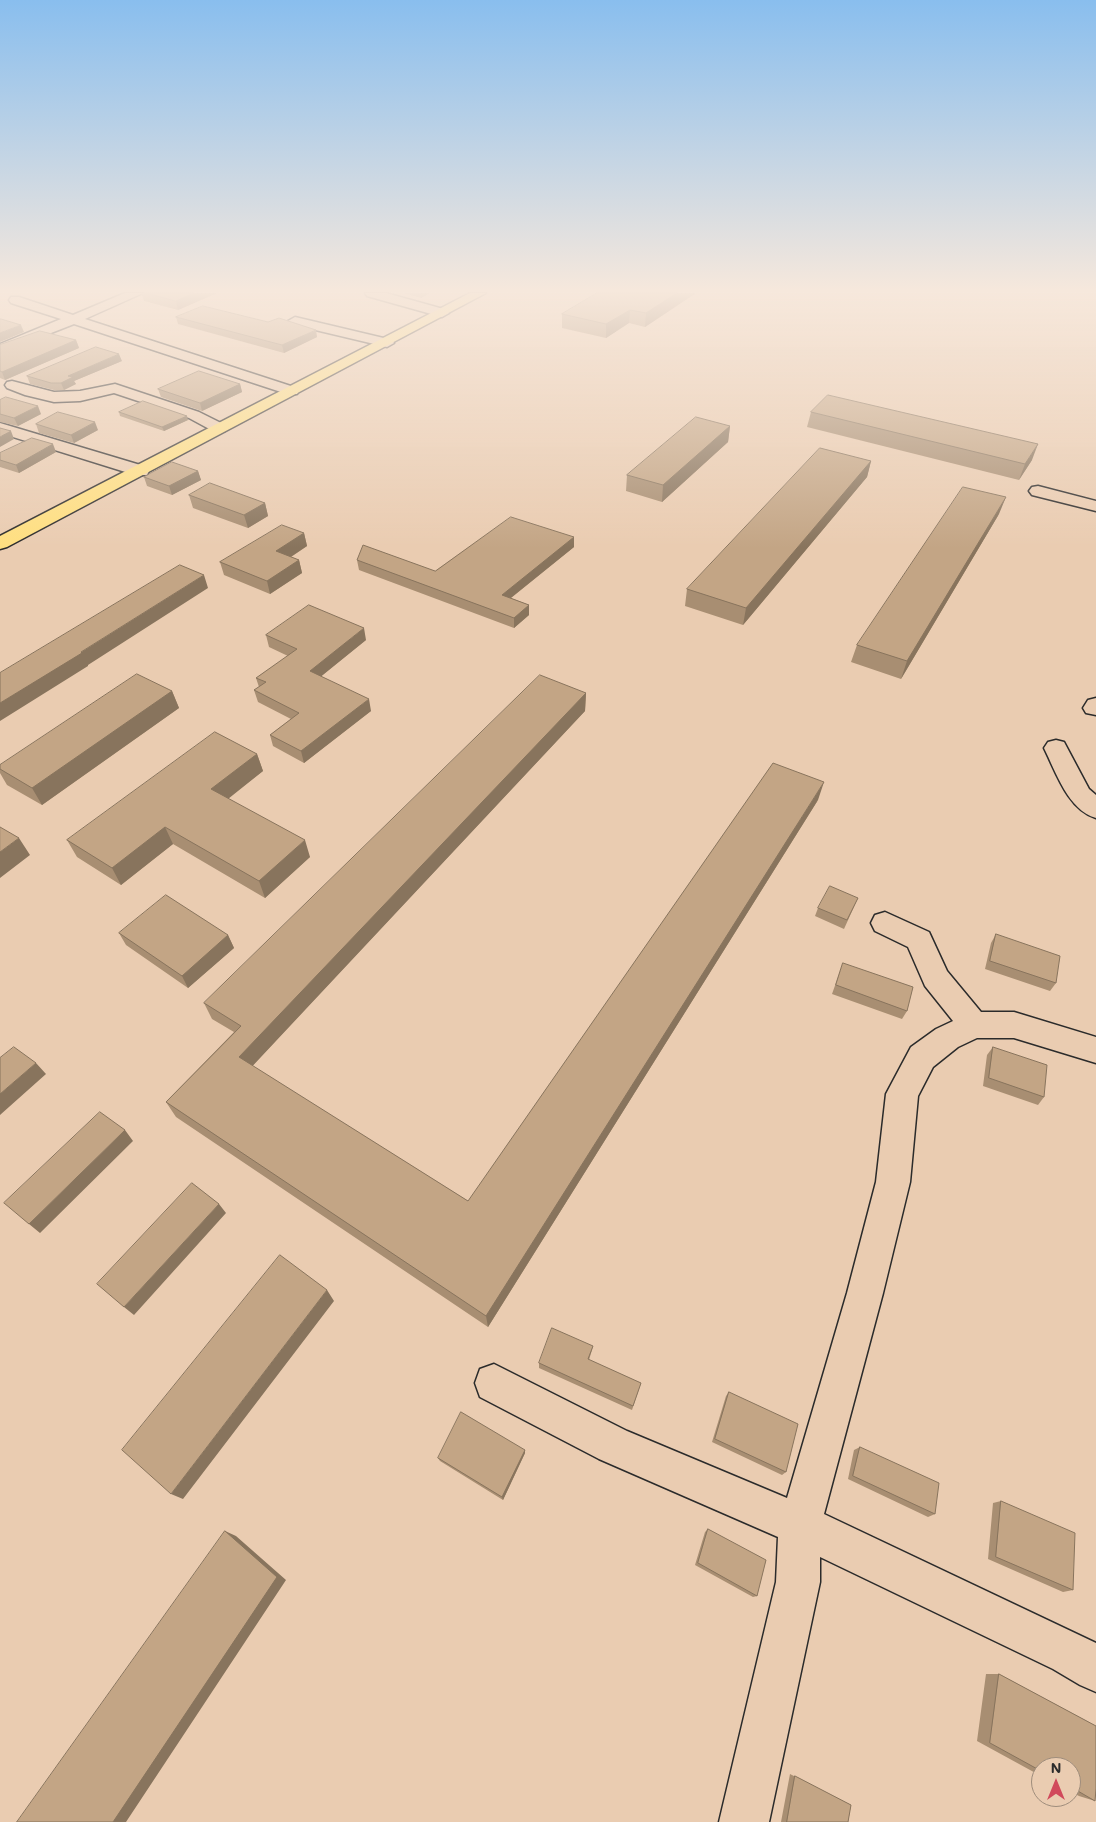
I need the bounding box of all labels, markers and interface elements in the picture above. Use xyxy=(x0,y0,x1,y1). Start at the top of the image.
north arrow xyxy=(1031,1757,1081,1807)
text: N xyxy=(1051,1758,1061,1777)

